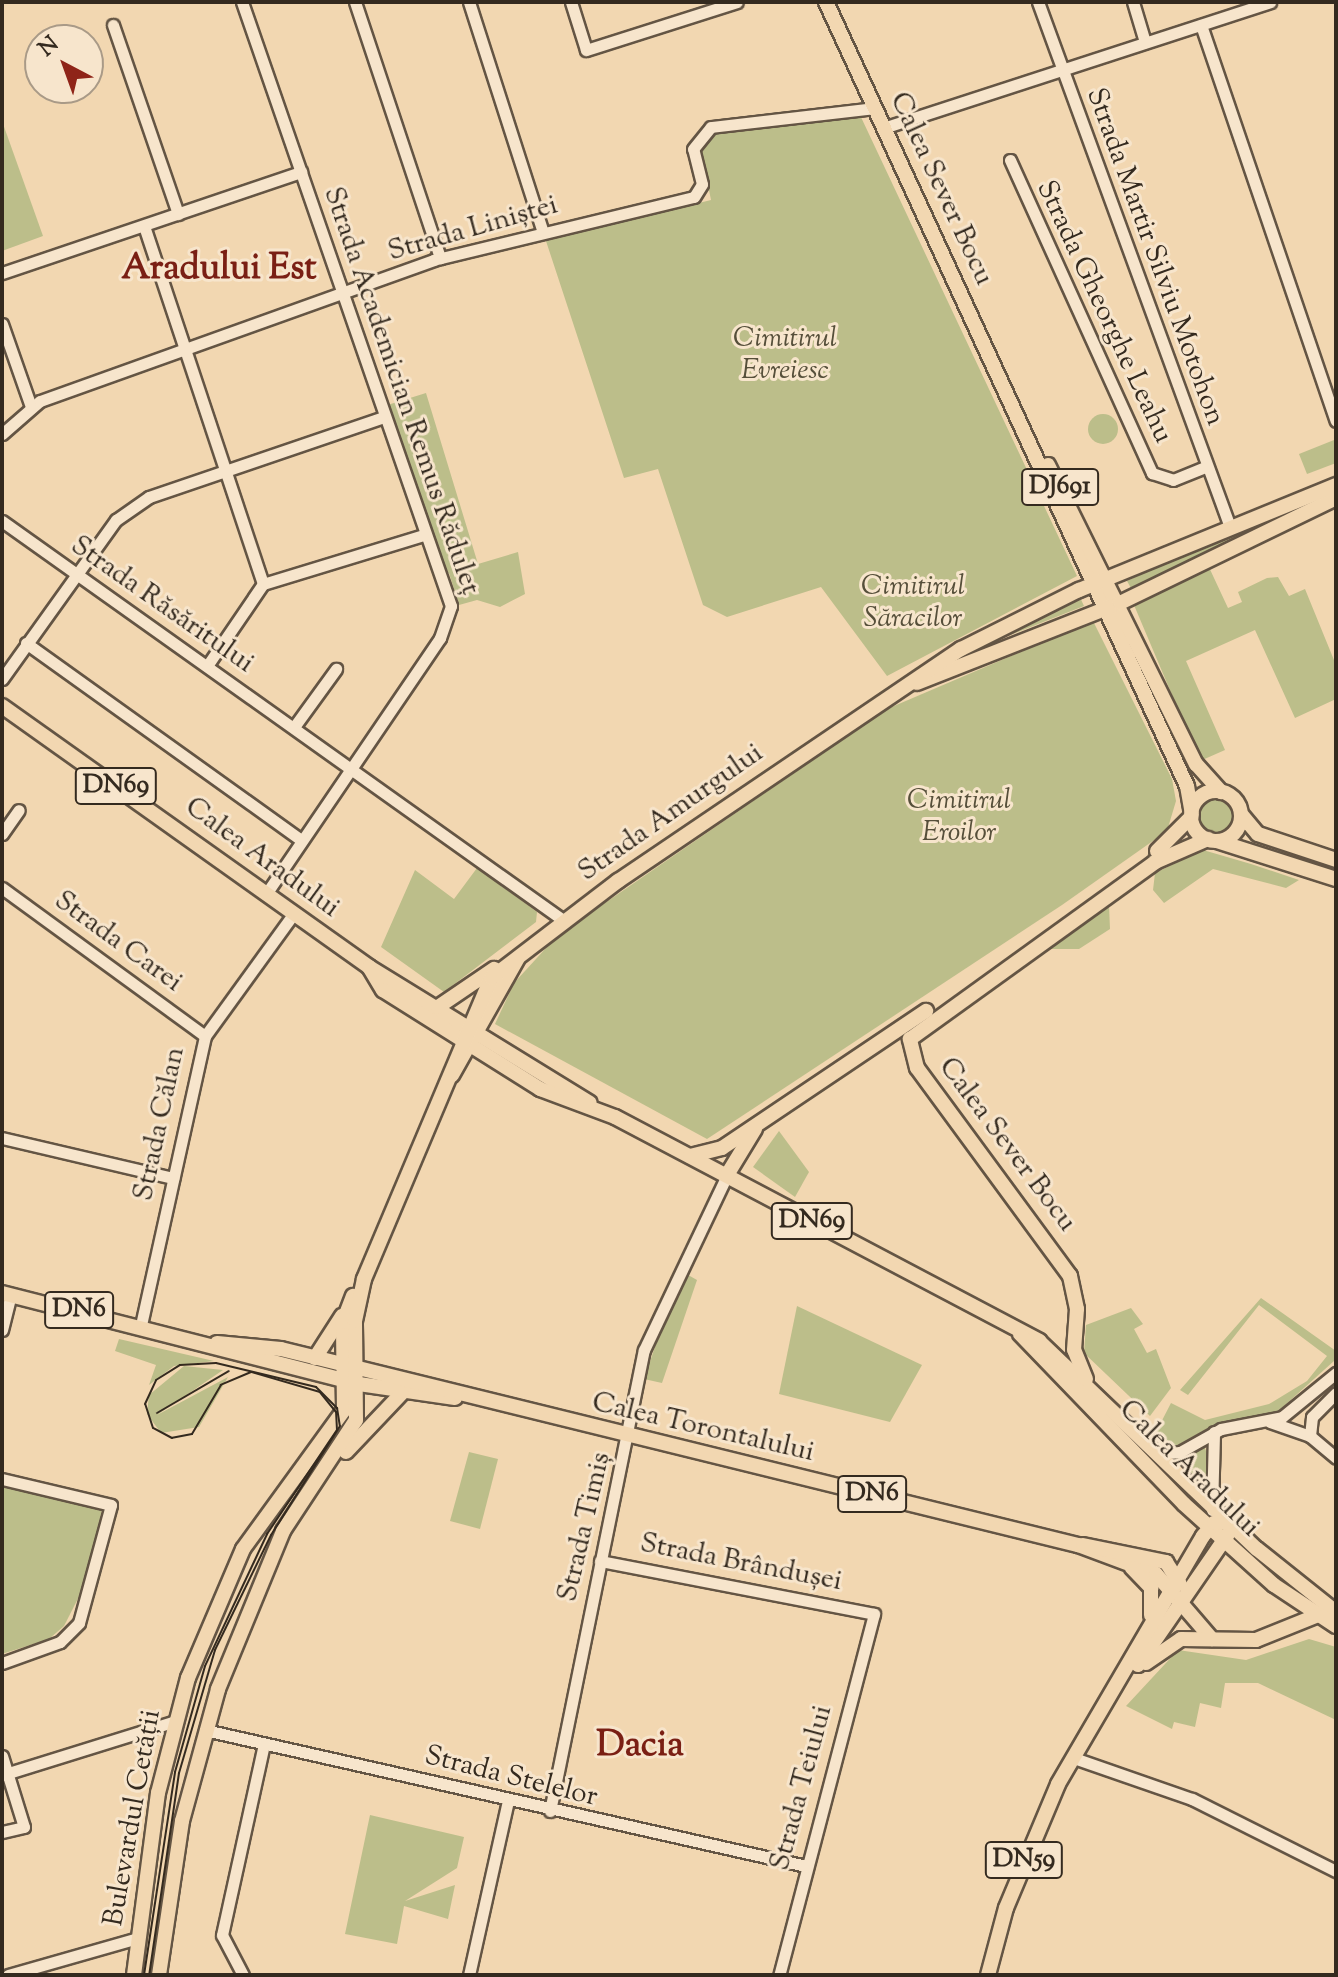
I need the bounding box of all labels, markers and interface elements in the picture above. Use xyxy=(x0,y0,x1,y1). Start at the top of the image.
north arrow xyxy=(24,24,104,104)
text: N xyxy=(32,30,67,65)
street label: Strada Martir Silviu Motohon xyxy=(1078,84,1232,430)
street label: Calea Sever Bocu xyxy=(882,87,1000,291)
street label: Strada Gheorghe Leahu xyxy=(1028,175,1180,449)
street label: Strada Academician Remus Răduleț xyxy=(315,183,487,599)
street label: Strada Liniștei xyxy=(384,189,562,269)
district label: Aradului Est xyxy=(121,248,317,292)
park label: Cimitirul Evreiesc xyxy=(733,322,837,388)
road number: DJ691 xyxy=(1020,465,1100,509)
street label: Strada Răsăritului xyxy=(64,529,260,681)
park label: Cimitirul Săracilor xyxy=(861,570,965,636)
street label: Strada Amurgului xyxy=(572,737,770,889)
road number: DN69 xyxy=(74,764,158,808)
park label: Cimitirul Eroilor xyxy=(907,784,1011,850)
street label: Calea Aradului xyxy=(178,791,346,925)
street label: Strada Carei xyxy=(47,884,189,1000)
street label: Strada Călan xyxy=(127,1044,193,1204)
street label: Calea Sever Bocu xyxy=(931,1051,1083,1239)
road number: DN69 xyxy=(770,1199,854,1243)
road number: DN6 xyxy=(43,1288,115,1332)
street label: Calea Torontalului xyxy=(589,1386,817,1470)
street label: Calea Aradului xyxy=(1112,1393,1266,1545)
street label: Strada Timiș xyxy=(551,1449,619,1605)
road number: DN6 xyxy=(836,1472,908,1516)
street label: Strada Brândușei xyxy=(637,1527,845,1599)
street label: Strada Teiului xyxy=(764,1702,840,1874)
street label: Bulevardul Cetății xyxy=(97,1707,169,1929)
district label: Dacia xyxy=(596,1725,684,1769)
street label: Strada Stelelor xyxy=(421,1739,601,1815)
road number: DN59 xyxy=(984,1838,1064,1882)

